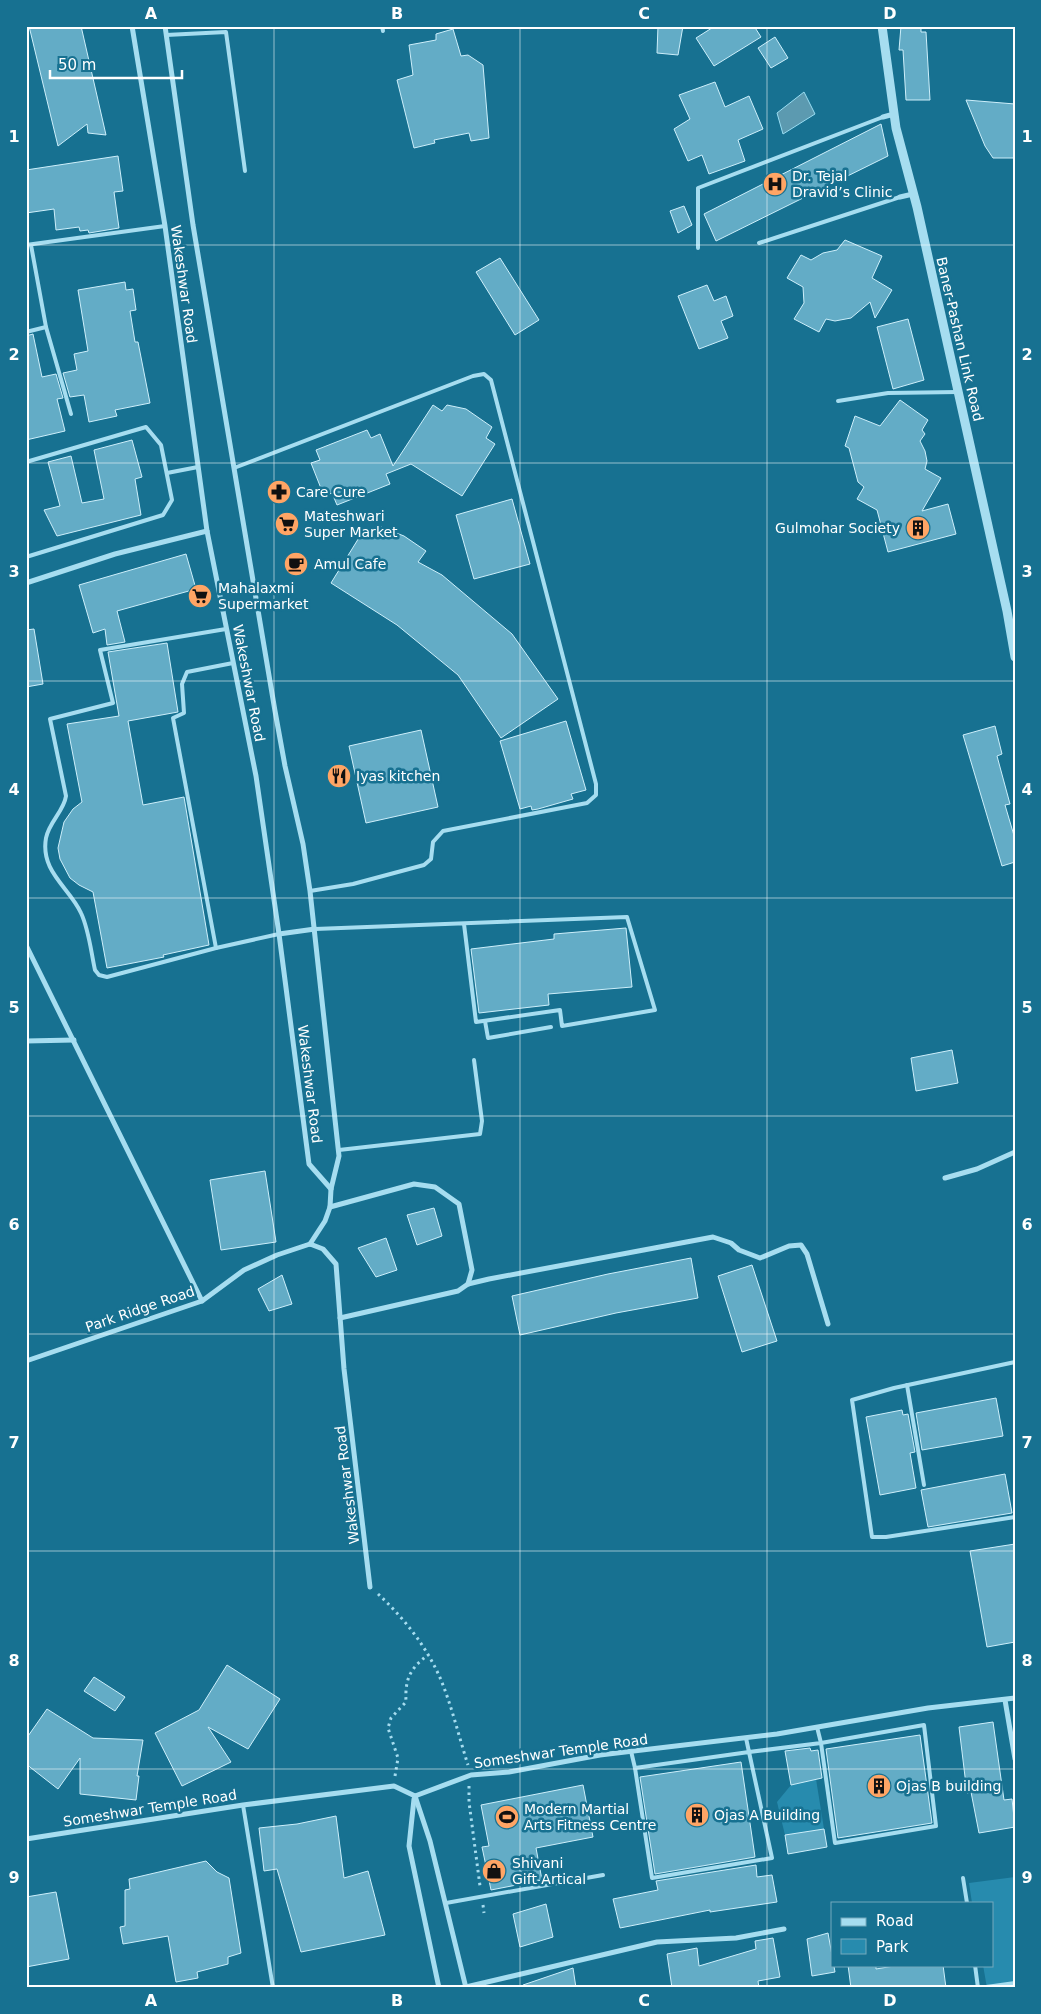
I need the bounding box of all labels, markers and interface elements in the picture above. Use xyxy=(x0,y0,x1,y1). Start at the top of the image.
text: A xyxy=(145,4,158,23)
text: B xyxy=(391,4,403,23)
text: C xyxy=(638,4,650,23)
text: D xyxy=(883,4,897,23)
scale bar xyxy=(50,48,182,80)
text: 50 m xyxy=(58,56,96,74)
text: 1 xyxy=(8,127,20,146)
text: 1 xyxy=(1021,127,1033,146)
place label: Dr. Tejal Dravid’s Clinic xyxy=(792,168,892,200)
hospital icon: Dr. Tejal Dravid’s Clinic xyxy=(762,171,788,197)
street label: Wakeshwar Road xyxy=(168,224,200,344)
street label: Baner-Pashan Link Road xyxy=(933,255,987,423)
text: 2 xyxy=(8,345,20,364)
text: 2 xyxy=(1021,345,1033,364)
pharmacy icon: Care Cure xyxy=(266,479,292,505)
place label: Care Cure xyxy=(296,484,366,500)
place label: Mateshwari Super Market xyxy=(304,508,398,540)
supermarket icon: Mateshwari Super Market xyxy=(274,511,300,537)
building icon: Gulmohar Society xyxy=(905,515,931,541)
place label: Gulmohar Society xyxy=(775,520,900,536)
cafe icon: Amul Cafe xyxy=(283,551,309,577)
place label: Amul Cafe xyxy=(314,556,386,572)
text: 3 xyxy=(8,562,20,581)
text: 3 xyxy=(1021,562,1033,581)
place label: Mahalaxmi Supermarket xyxy=(218,580,309,612)
supermarket icon: Mahalaxmi Supermarket xyxy=(187,583,213,609)
street label: Wakeshwar Road xyxy=(230,623,268,743)
restaurant icon: Iyas kitchen xyxy=(326,763,352,789)
place label: Iyas kitchen xyxy=(356,768,440,784)
text: 4 xyxy=(8,780,20,799)
text: 4 xyxy=(1021,780,1033,799)
text: 5 xyxy=(8,998,20,1017)
text: 5 xyxy=(1021,998,1033,1017)
street label: Wakeshwar Road xyxy=(295,1024,325,1144)
text: 6 xyxy=(8,1215,20,1234)
text: 6 xyxy=(1021,1215,1033,1234)
street label: Park Ridge Road xyxy=(83,1283,197,1335)
street label: Wakeshwar Road xyxy=(332,1425,362,1545)
text: 7 xyxy=(8,1433,20,1452)
text: 7 xyxy=(1021,1433,1033,1452)
text: 8 xyxy=(8,1651,20,1670)
text: 8 xyxy=(1021,1651,1033,1670)
street label: Someshwar Temple Road xyxy=(473,1731,649,1771)
building icon: Ojas B building xyxy=(866,1773,892,1799)
place label: Ojas B building xyxy=(896,1778,1001,1794)
street label: Someshwar Temple Road xyxy=(62,1786,238,1830)
place label: Modern Martial Arts Fitness Centre xyxy=(524,1801,656,1833)
building icon: Ojas A Building xyxy=(684,1802,710,1828)
sports icon: Modern Martial Arts Fitness Centre xyxy=(494,1804,520,1830)
place label: Ojas A Building xyxy=(714,1807,820,1823)
place label: Shivani Gift Artical xyxy=(512,1855,586,1887)
shop icon: Shivani Gift Artical xyxy=(481,1858,507,1884)
text: 9 xyxy=(8,1868,20,1887)
text: 9 xyxy=(1021,1868,1033,1887)
legend xyxy=(831,1902,994,1966)
text: Road xyxy=(876,1912,914,1930)
text: Park xyxy=(876,1938,909,1956)
text: A xyxy=(145,1991,158,2010)
text: B xyxy=(391,1991,403,2010)
text: C xyxy=(638,1991,650,2010)
text: D xyxy=(883,1991,897,2010)

